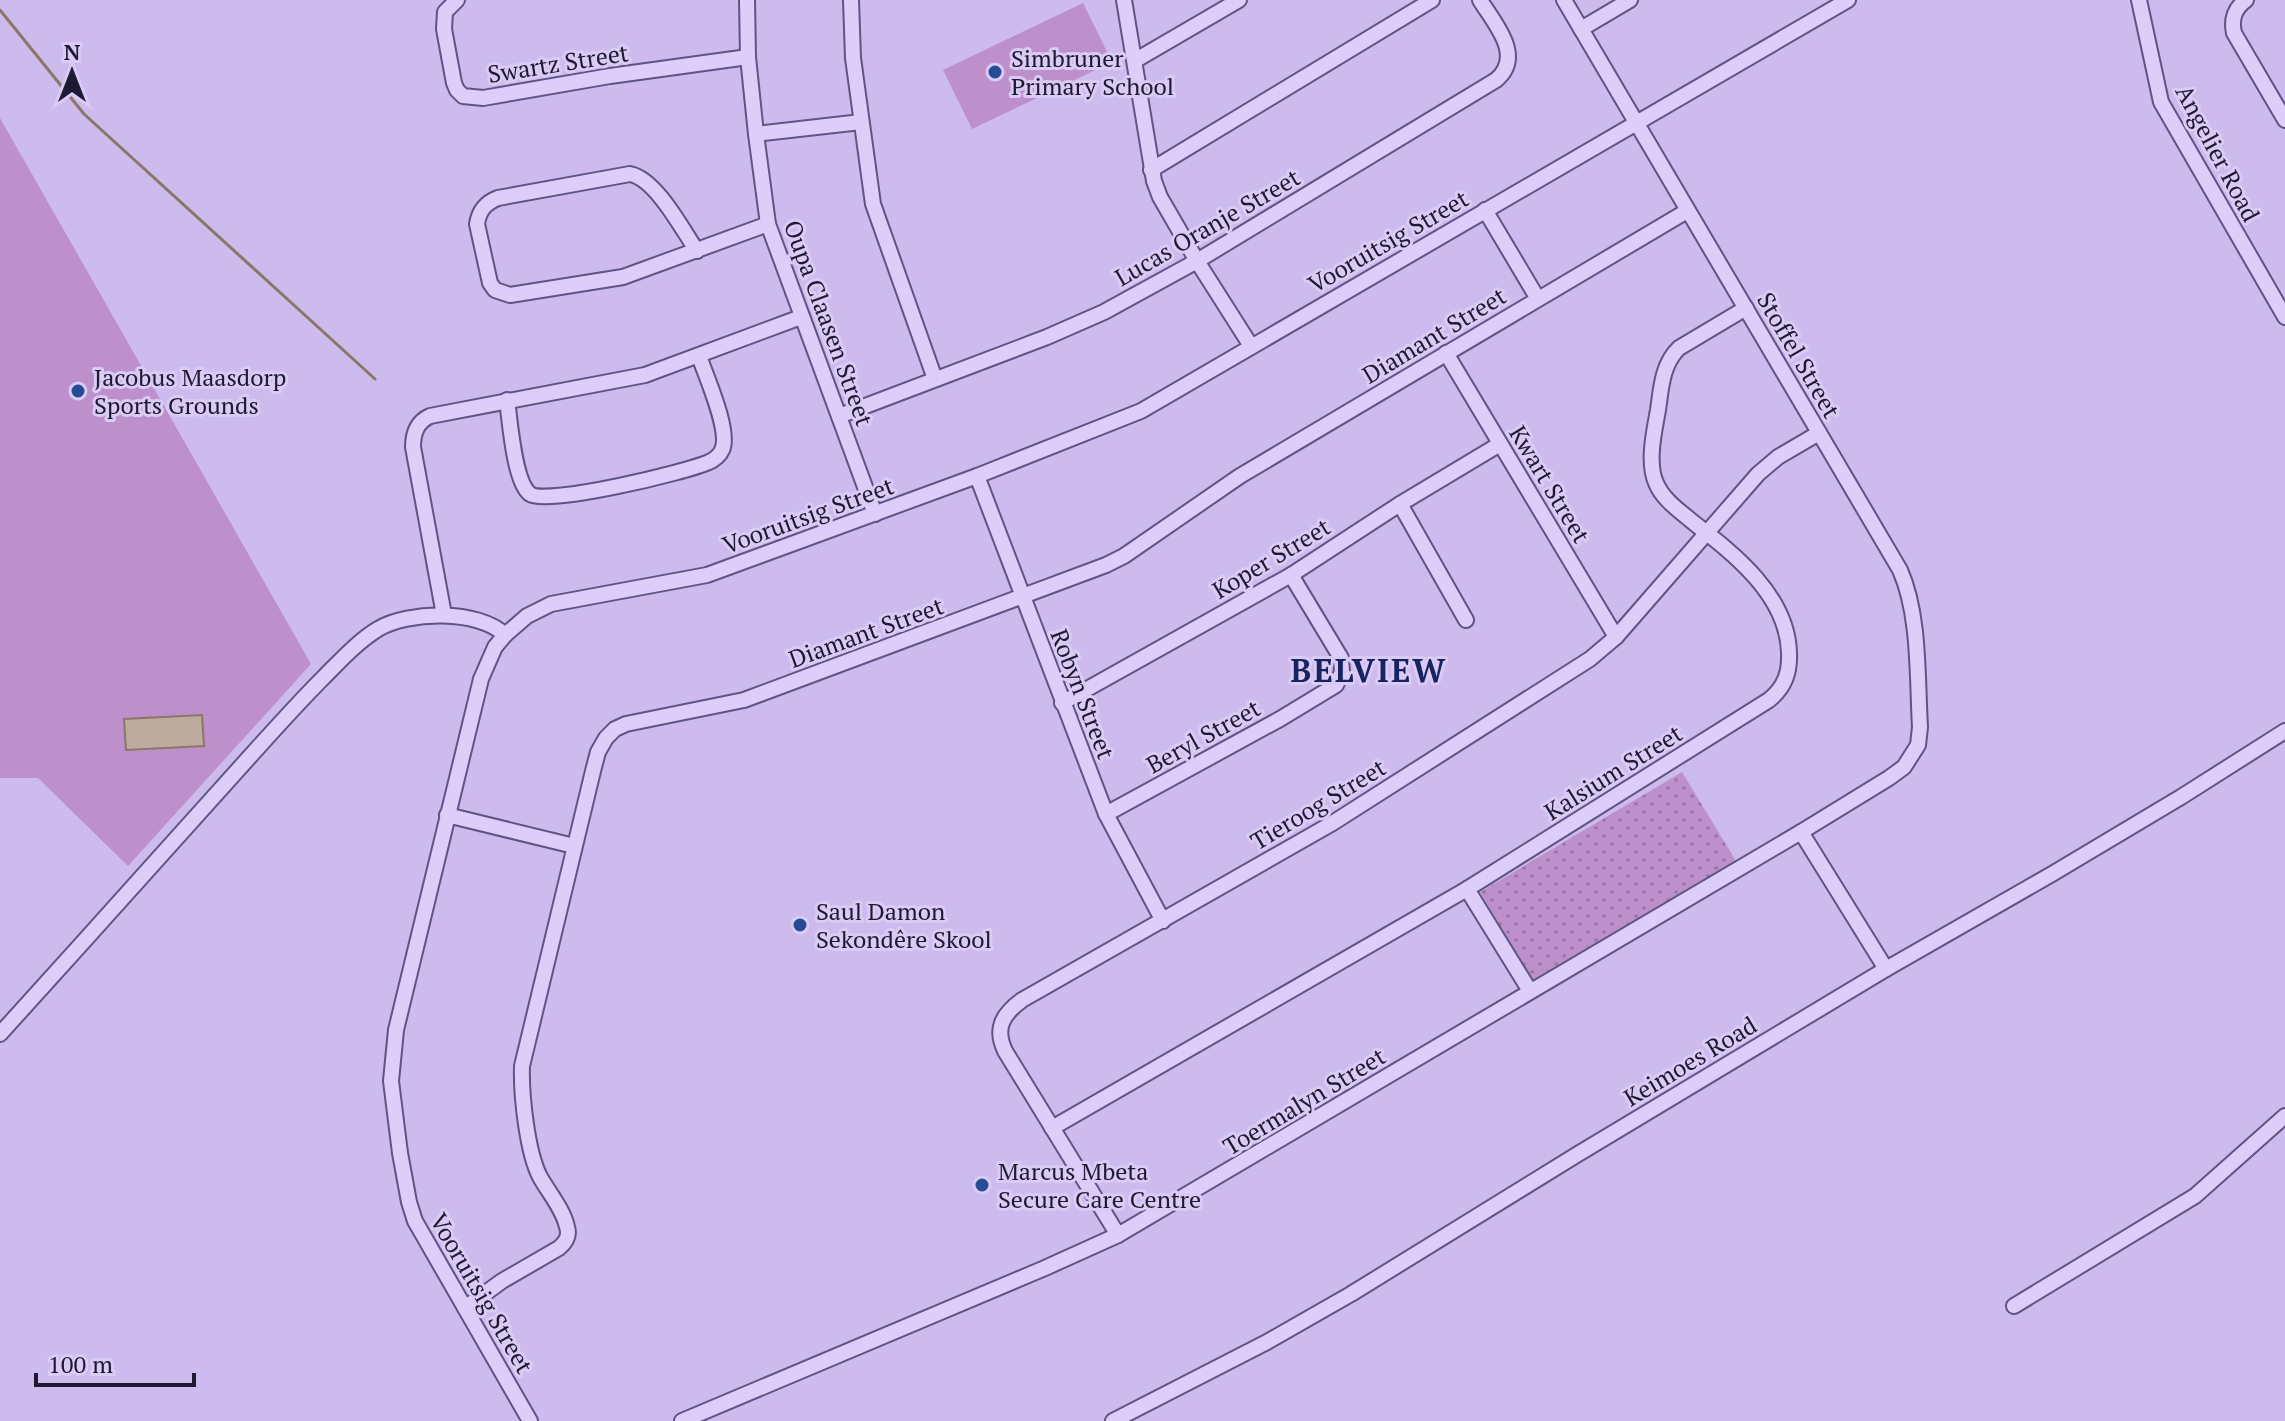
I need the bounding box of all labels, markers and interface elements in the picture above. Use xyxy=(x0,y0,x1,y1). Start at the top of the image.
north arrow xyxy=(32,32,112,112)
street label: Swartz Street xyxy=(485,36,631,90)
text: N xyxy=(64,37,81,66)
place label: Simbruner Primary School xyxy=(1011,42,1174,102)
marker: Simbruner Primary School xyxy=(986,63,1004,81)
street label: Angelier Road xyxy=(2169,79,2267,227)
street label: Lucas Oranje Street xyxy=(1109,161,1305,293)
street label: Vooruitsig Street xyxy=(1302,182,1474,300)
street label: Oupa Claasen Street xyxy=(777,216,881,430)
street label: Diamant Street xyxy=(1356,279,1512,390)
street label: Stoffel Street xyxy=(1750,286,1848,424)
place label: Jacobus Maasdorp Sports Grounds xyxy=(94,361,286,421)
marker: Jacobus Maasdorp Sports Grounds xyxy=(69,382,87,400)
street label: Kwart Street xyxy=(1502,419,1598,549)
street label: Vooruitsig Street xyxy=(718,469,898,561)
street label: Koper Street xyxy=(1206,510,1336,606)
street label: Diamant Street xyxy=(784,589,948,675)
street label: Robyn Street xyxy=(1044,624,1123,764)
district label: BELVIEW xyxy=(1291,649,1447,691)
street label: Beryl Street xyxy=(1140,692,1266,780)
street label: Kalsium Street xyxy=(1538,717,1688,827)
street label: Tieroog Street xyxy=(1244,751,1392,857)
place label: Saul Damon Sekondêre Skool xyxy=(816,895,992,955)
marker: Saul Damon Sekondêre Skool xyxy=(791,916,809,934)
street label: Keimoes Road xyxy=(1618,1009,1762,1113)
street label: Toermalyn Street xyxy=(1217,1040,1391,1162)
place label: Marcus Mbeta Secure Care Centre xyxy=(998,1155,1201,1215)
marker: Marcus Mbeta Secure Care Centre xyxy=(973,1176,991,1194)
street label: Vooruitsig Street xyxy=(423,1207,541,1379)
scale bar xyxy=(36,1337,194,1387)
text: 100 m xyxy=(48,1348,113,1380)

